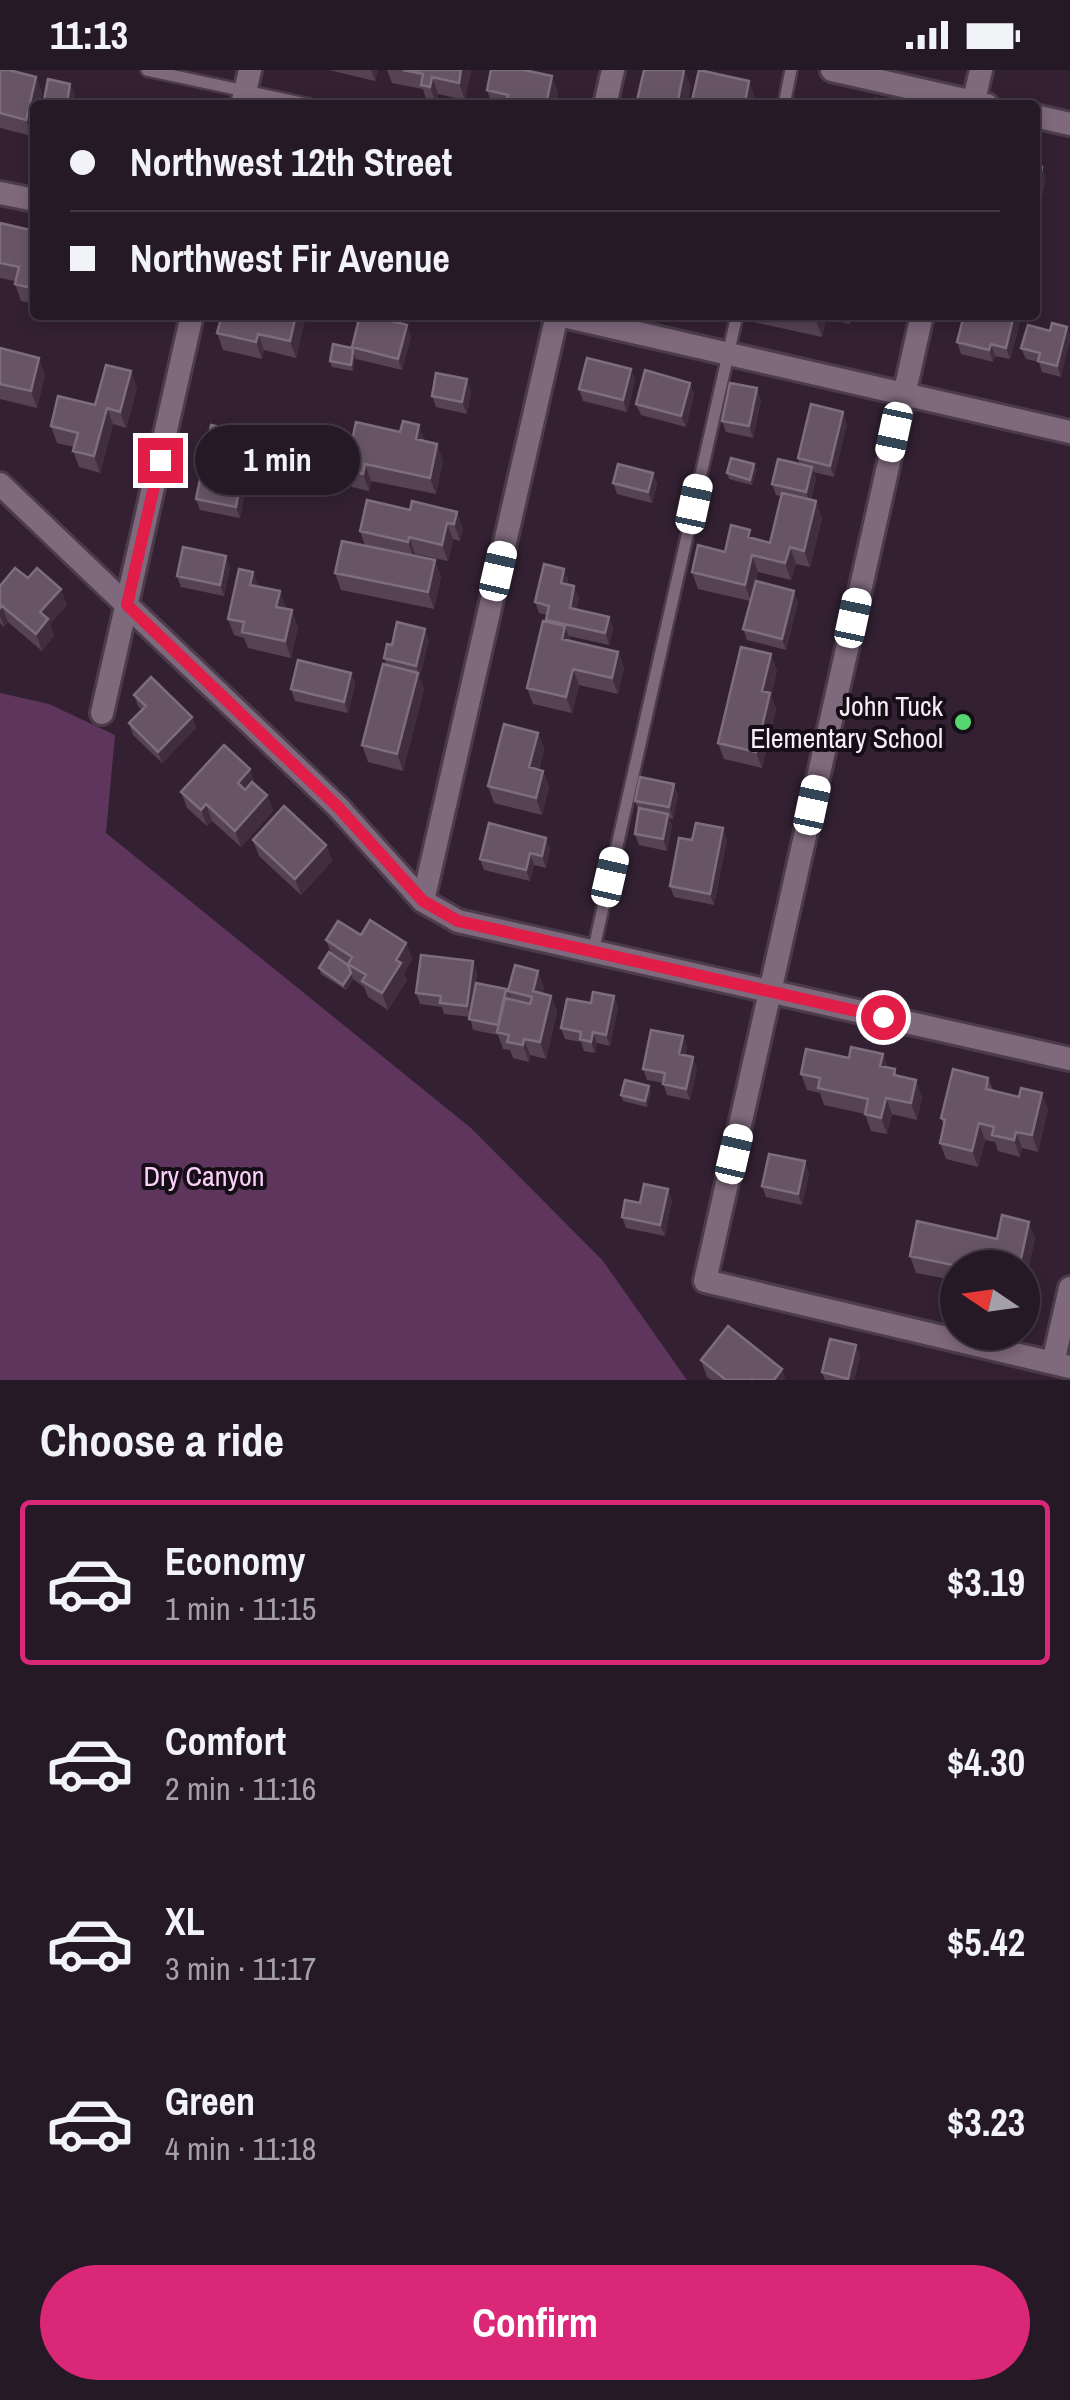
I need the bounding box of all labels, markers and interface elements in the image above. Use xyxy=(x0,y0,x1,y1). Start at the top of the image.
text: 11:13 xyxy=(50,10,128,61)
text: Northwest 12th Street xyxy=(130,137,452,188)
text: Northwest Fir Avenue xyxy=(130,233,450,284)
car xyxy=(873,400,915,464)
callout: 1 min xyxy=(195,425,360,495)
route end xyxy=(138,438,183,483)
text: 1 min xyxy=(243,438,312,481)
car xyxy=(673,472,715,536)
car xyxy=(477,538,519,604)
car xyxy=(832,586,874,650)
place label: John Tuck Elementary School xyxy=(750,687,944,757)
marker: John Tuck Elementary School xyxy=(952,711,974,733)
car xyxy=(791,773,833,837)
car xyxy=(589,844,631,910)
route start xyxy=(861,995,906,1040)
car xyxy=(713,1121,755,1187)
park label: Dry Canyon xyxy=(143,1157,265,1195)
north arrow xyxy=(940,1250,1040,1350)
map controls xyxy=(940,1250,1040,1350)
text: Choose a ride xyxy=(40,1409,284,1470)
text: Economy xyxy=(165,1536,305,1587)
icon: car xyxy=(45,1538,135,1628)
text: $3.19 xyxy=(947,1557,1025,1608)
text: 1 min · 11:15 xyxy=(165,1587,316,1630)
text: Comfort xyxy=(165,1716,286,1767)
icon: car xyxy=(45,1718,135,1808)
text: $4.30 xyxy=(947,1737,1025,1788)
text: 2 min · 11:16 xyxy=(165,1767,316,1810)
text: XL xyxy=(165,1896,205,1947)
icon: car xyxy=(45,1898,135,1988)
text: $5.42 xyxy=(947,1917,1025,1968)
text: 3 min · 11:17 xyxy=(165,1947,316,1990)
text: Green xyxy=(165,2076,255,2127)
icon: car xyxy=(45,2078,135,2168)
text: $3.23 xyxy=(947,2097,1025,2148)
text: 4 min · 11:18 xyxy=(165,2127,316,2170)
button: Confirm xyxy=(40,2265,1030,2380)

